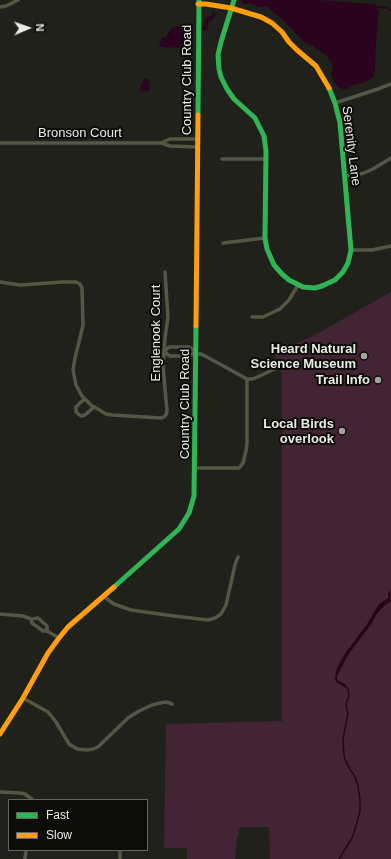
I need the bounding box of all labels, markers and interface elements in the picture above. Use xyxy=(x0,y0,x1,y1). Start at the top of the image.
north arrow xyxy=(8,8,48,48)
text: N xyxy=(34,23,46,32)
street label: Country Club Road xyxy=(179,25,195,135)
street label: Serenity Lane xyxy=(338,105,364,187)
street label: Bronson Court xyxy=(38,125,122,141)
street label: Englenook Court xyxy=(148,285,164,381)
place label: Heard Natural Science Museum xyxy=(251,341,356,372)
street label: Country Club Road xyxy=(177,349,193,459)
marker: Heard Natural Science Museum xyxy=(359,351,369,361)
place label: Trail Info xyxy=(316,372,370,388)
marker: Trail Info xyxy=(373,375,383,385)
place label: Local Birds overlook xyxy=(263,416,334,447)
marker: Local Birds overlook xyxy=(337,426,347,436)
legend xyxy=(8,799,148,851)
text: Fast xyxy=(46,808,69,822)
text: Slow xyxy=(46,828,72,842)

